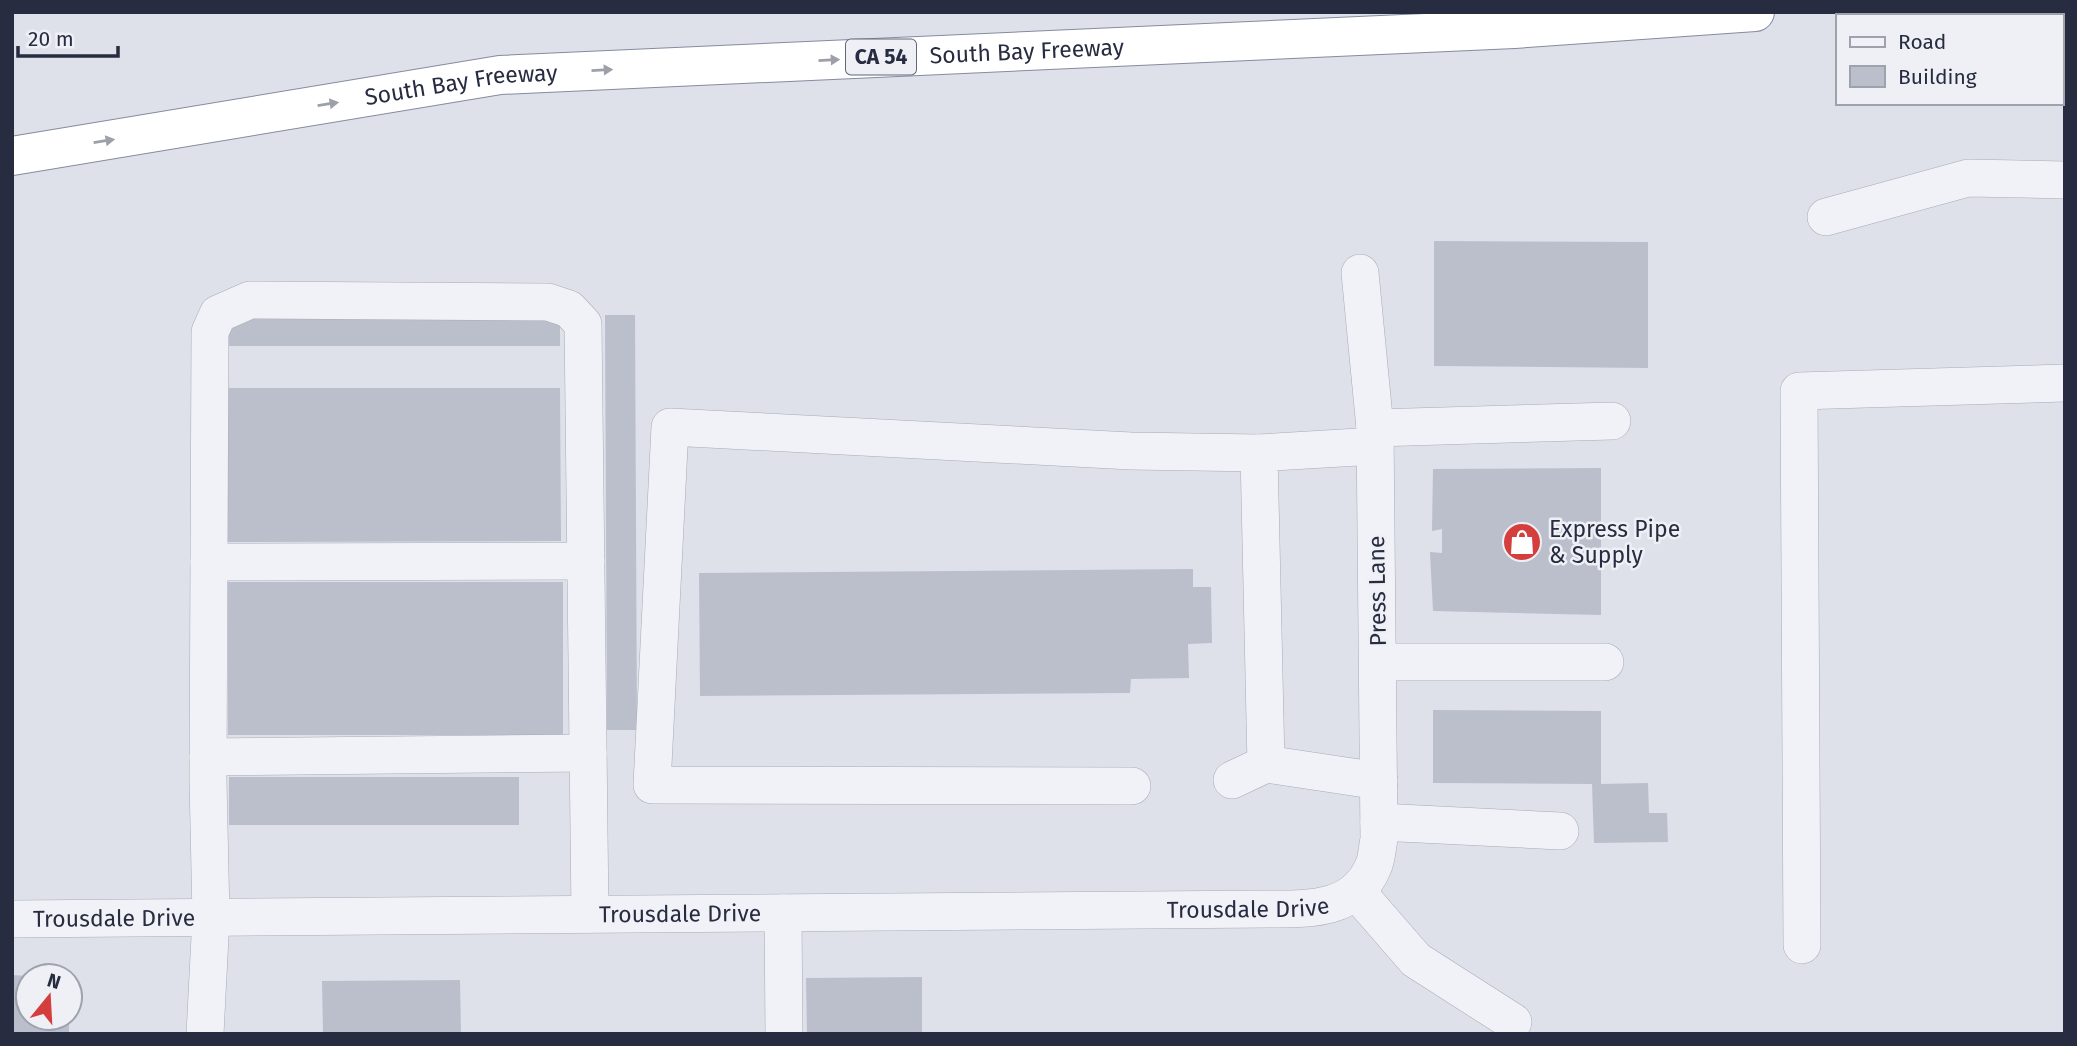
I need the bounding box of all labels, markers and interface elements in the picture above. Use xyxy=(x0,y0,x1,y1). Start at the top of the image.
scale bar xyxy=(18,14,117,58)
legend xyxy=(1836,14,2063,105)
text: 20 m xyxy=(28,26,74,52)
text: Road xyxy=(1898,29,1946,55)
street label: South Bay Freeway xyxy=(929,33,1125,69)
road number: CA 54 xyxy=(846,40,916,74)
one-way arrow xyxy=(819,54,841,65)
street label: South Bay Freeway xyxy=(363,58,559,111)
text: Building xyxy=(1898,64,1977,90)
one-way arrow xyxy=(591,65,613,76)
one-way arrow xyxy=(317,98,339,109)
one-way arrow xyxy=(93,135,115,146)
place label: Express Pipe & Supply xyxy=(1549,515,1680,569)
shop icon: Express Pipe & Supply xyxy=(1501,521,1543,563)
street label: Press Lane xyxy=(1362,535,1392,647)
street label: Trousdale Drive xyxy=(1167,891,1332,924)
street label: Trousdale Drive xyxy=(599,899,761,928)
street label: Trousdale Drive xyxy=(33,904,195,933)
north arrow xyxy=(14,962,84,1032)
text: N xyxy=(45,968,64,994)

